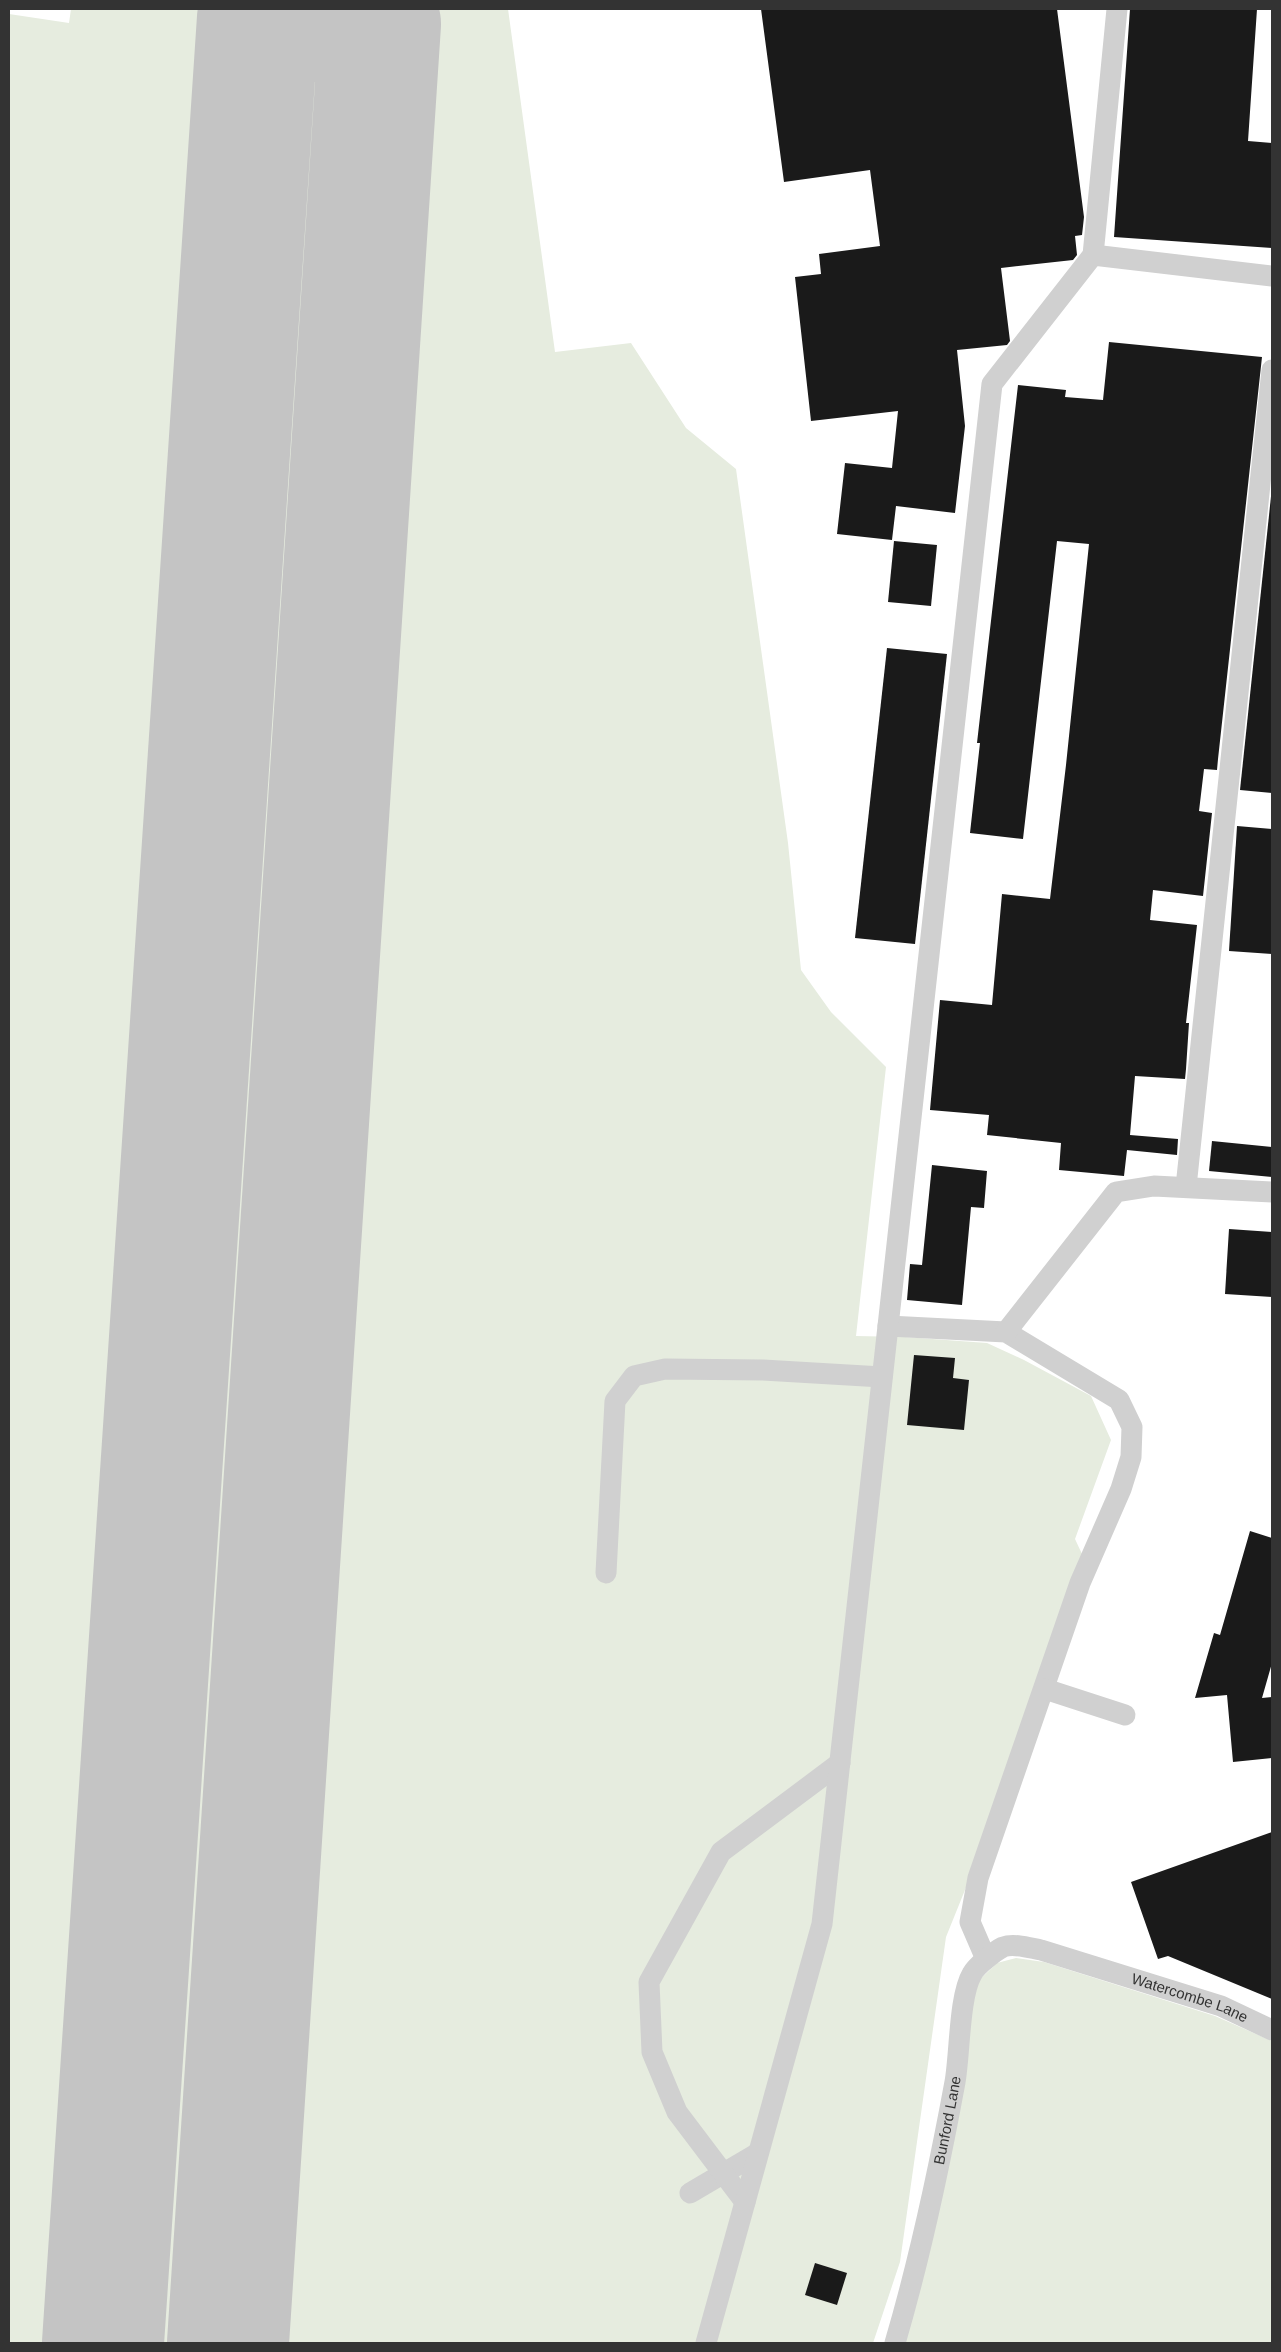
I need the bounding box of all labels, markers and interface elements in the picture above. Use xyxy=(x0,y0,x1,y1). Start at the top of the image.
street label: Watercombe Lane xyxy=(1130,1970,1251,2025)
street label: Bunford Lane xyxy=(930,2075,964,2166)

